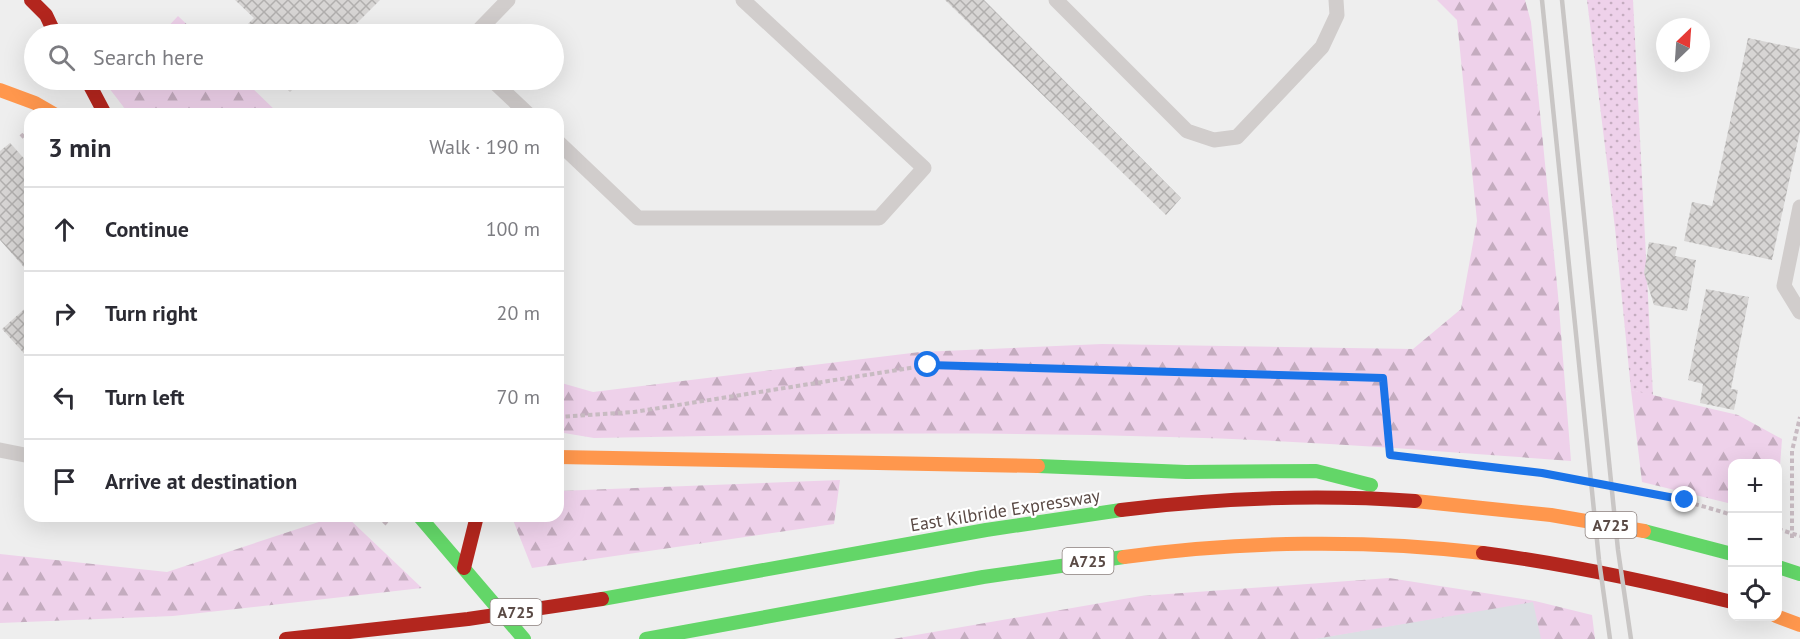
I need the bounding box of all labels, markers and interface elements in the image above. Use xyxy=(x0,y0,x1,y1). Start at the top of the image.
north arrow xyxy=(1656,18,1710,72)
search box xyxy=(24,24,564,90)
icon: search xyxy=(45,41,78,74)
text: Search here xyxy=(93,43,204,71)
text: 3 min xyxy=(48,131,111,164)
text: Walk · 190 m xyxy=(429,134,540,160)
icon: ahead xyxy=(48,213,81,246)
text: Continue xyxy=(105,215,189,243)
text: 100 m xyxy=(486,216,540,242)
icon: right xyxy=(48,297,81,330)
text: Turn right xyxy=(105,299,197,327)
text: 20 m xyxy=(497,300,540,326)
route start xyxy=(914,351,940,377)
icon: left xyxy=(48,381,81,414)
text: Turn left xyxy=(105,383,185,411)
text: 70 m xyxy=(497,384,540,410)
map controls xyxy=(1728,459,1782,621)
button: + xyxy=(1728,459,1782,513)
icon: arrive xyxy=(48,465,81,498)
text: Arrive at destination xyxy=(105,467,297,495)
street label: East Kilbride Expressway xyxy=(908,484,1102,536)
route end xyxy=(1671,486,1697,512)
road number: A725 xyxy=(1586,512,1636,538)
button: − xyxy=(1728,513,1782,567)
road number: A725 xyxy=(1062,548,1114,574)
button: locate xyxy=(1728,567,1782,621)
road number: A725 xyxy=(490,599,542,625)

